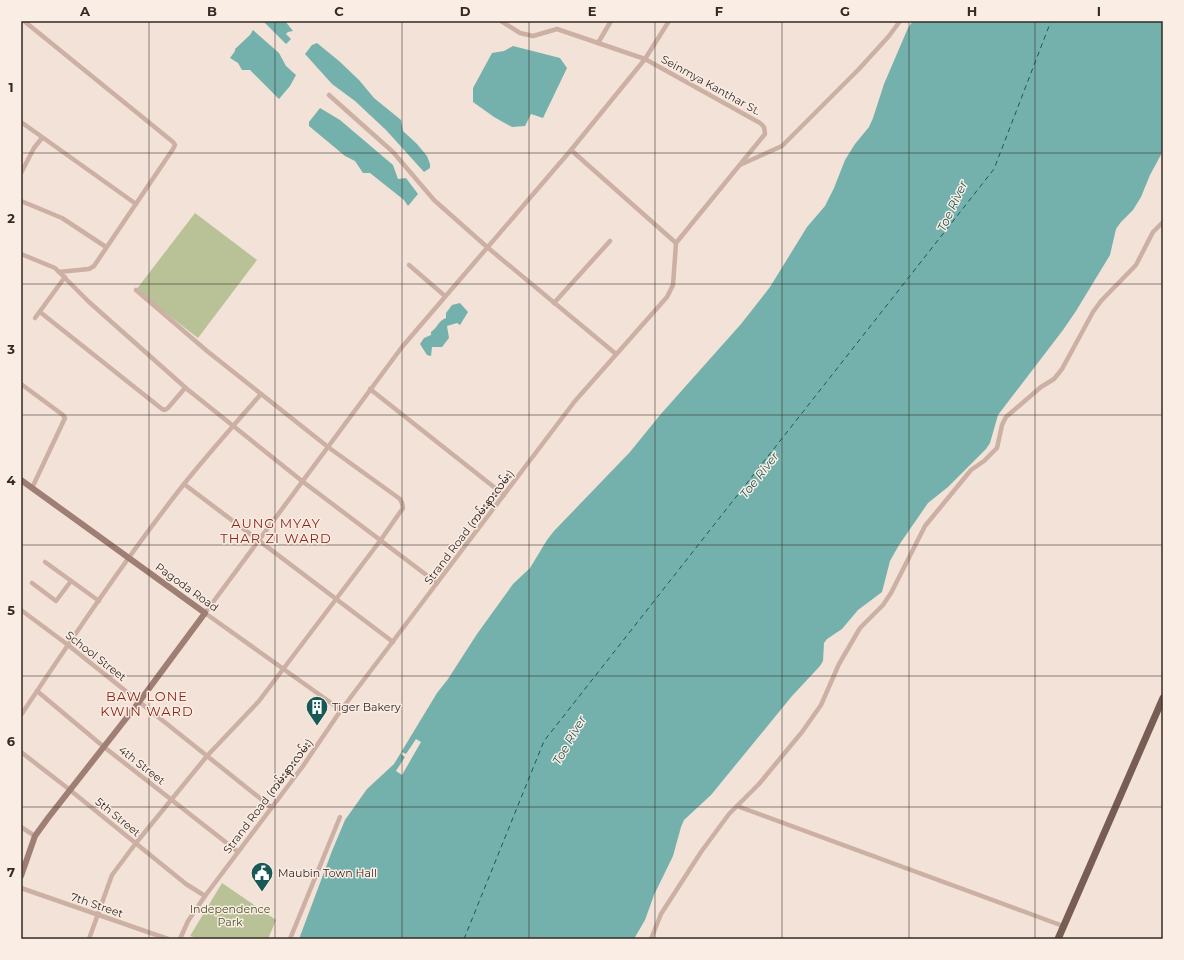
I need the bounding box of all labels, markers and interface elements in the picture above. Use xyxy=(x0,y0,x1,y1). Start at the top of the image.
text: A xyxy=(79,3,91,19)
text: B xyxy=(207,3,217,19)
text: C xyxy=(334,3,344,19)
text: D xyxy=(460,3,471,19)
text: E xyxy=(588,3,597,19)
text: F xyxy=(715,3,723,19)
text: G xyxy=(840,3,850,19)
text: H xyxy=(967,3,977,19)
text: I xyxy=(1097,3,1101,19)
street label: Seinmya Kanthar St. xyxy=(659,52,763,118)
text: 1 xyxy=(8,79,14,95)
water label: Toe River xyxy=(934,178,970,234)
text: 2 xyxy=(7,210,15,226)
text: 3 xyxy=(6,341,15,357)
water label: Toe River xyxy=(736,449,782,501)
street label: Strand Road (ကမ်းနားလမ်း) xyxy=(421,467,519,589)
text: 4 xyxy=(7,472,16,488)
district label: AUNG MYAY THAR ZI WARD xyxy=(220,515,332,546)
street label: Pagoda Road xyxy=(153,560,221,614)
text: 5 xyxy=(7,602,15,618)
street label: School Street xyxy=(63,628,130,684)
district label: BAW LONE KWIN WARD xyxy=(100,688,194,719)
building icon: Tiger Bakery xyxy=(304,694,330,727)
place label: Tiger Bakery xyxy=(332,700,401,714)
water label: Toe River xyxy=(549,713,589,767)
text: 6 xyxy=(7,733,16,749)
street label: Strand Road (ကမ်းနားလမ်း) xyxy=(220,736,318,858)
street label: 4th Street xyxy=(116,742,169,788)
street label: 5th Street xyxy=(93,794,144,840)
public building icon: Maubin Town Hall xyxy=(249,860,275,893)
text: 7 xyxy=(7,864,15,880)
place label: Maubin Town Hall xyxy=(278,866,377,880)
street label: 7th Street xyxy=(69,890,125,921)
park label: Independence Park xyxy=(190,902,271,929)

